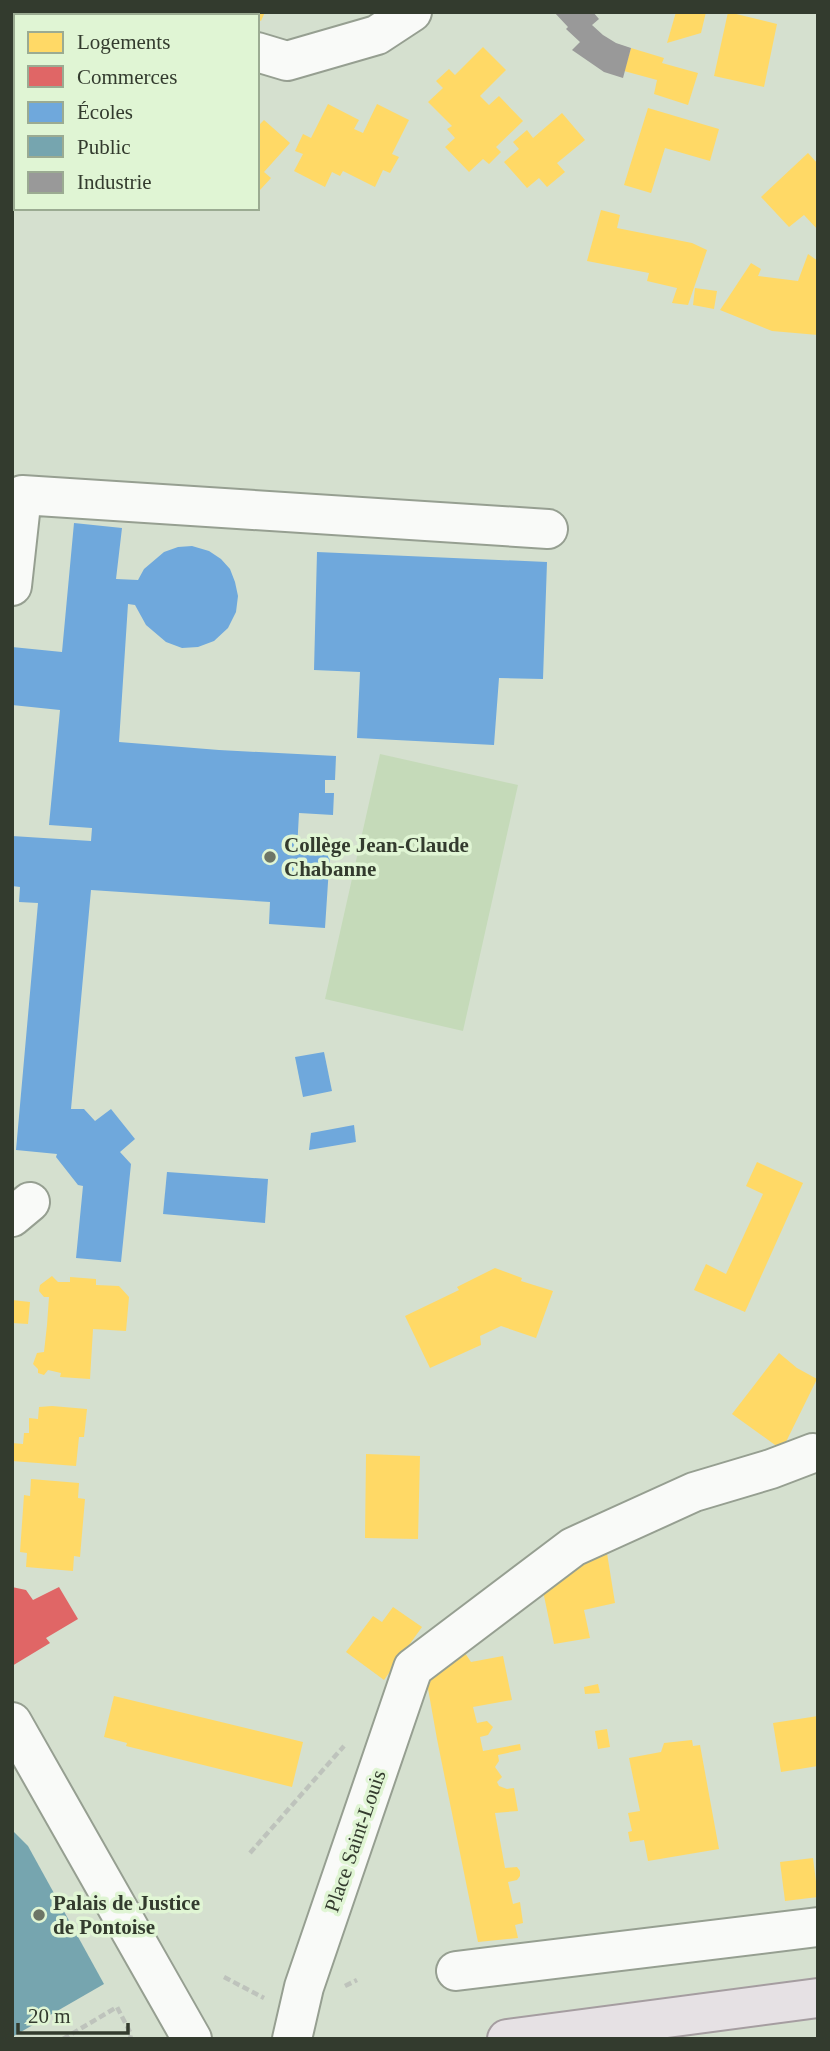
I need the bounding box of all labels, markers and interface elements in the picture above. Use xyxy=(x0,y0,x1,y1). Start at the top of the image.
legend xyxy=(14,14,259,210)
text: Logements xyxy=(77,30,170,54)
text: Commerces xyxy=(77,65,177,89)
text: Écoles xyxy=(77,100,133,124)
text: Public xyxy=(77,135,131,159)
text: Industrie xyxy=(77,170,152,194)
place label: Collège Jean-Claude Chabanne xyxy=(284,833,469,881)
marker: Collège Jean-Claude Chabanne xyxy=(262,849,278,865)
street label: Place Saint-Louis xyxy=(319,1767,391,1915)
place label: Palais de Justice de Pontoise xyxy=(53,1891,200,1939)
marker: Palais de Justice de Pontoise xyxy=(31,1907,47,1923)
scale bar xyxy=(18,1992,128,2036)
text: 20 m xyxy=(28,2004,71,2028)

